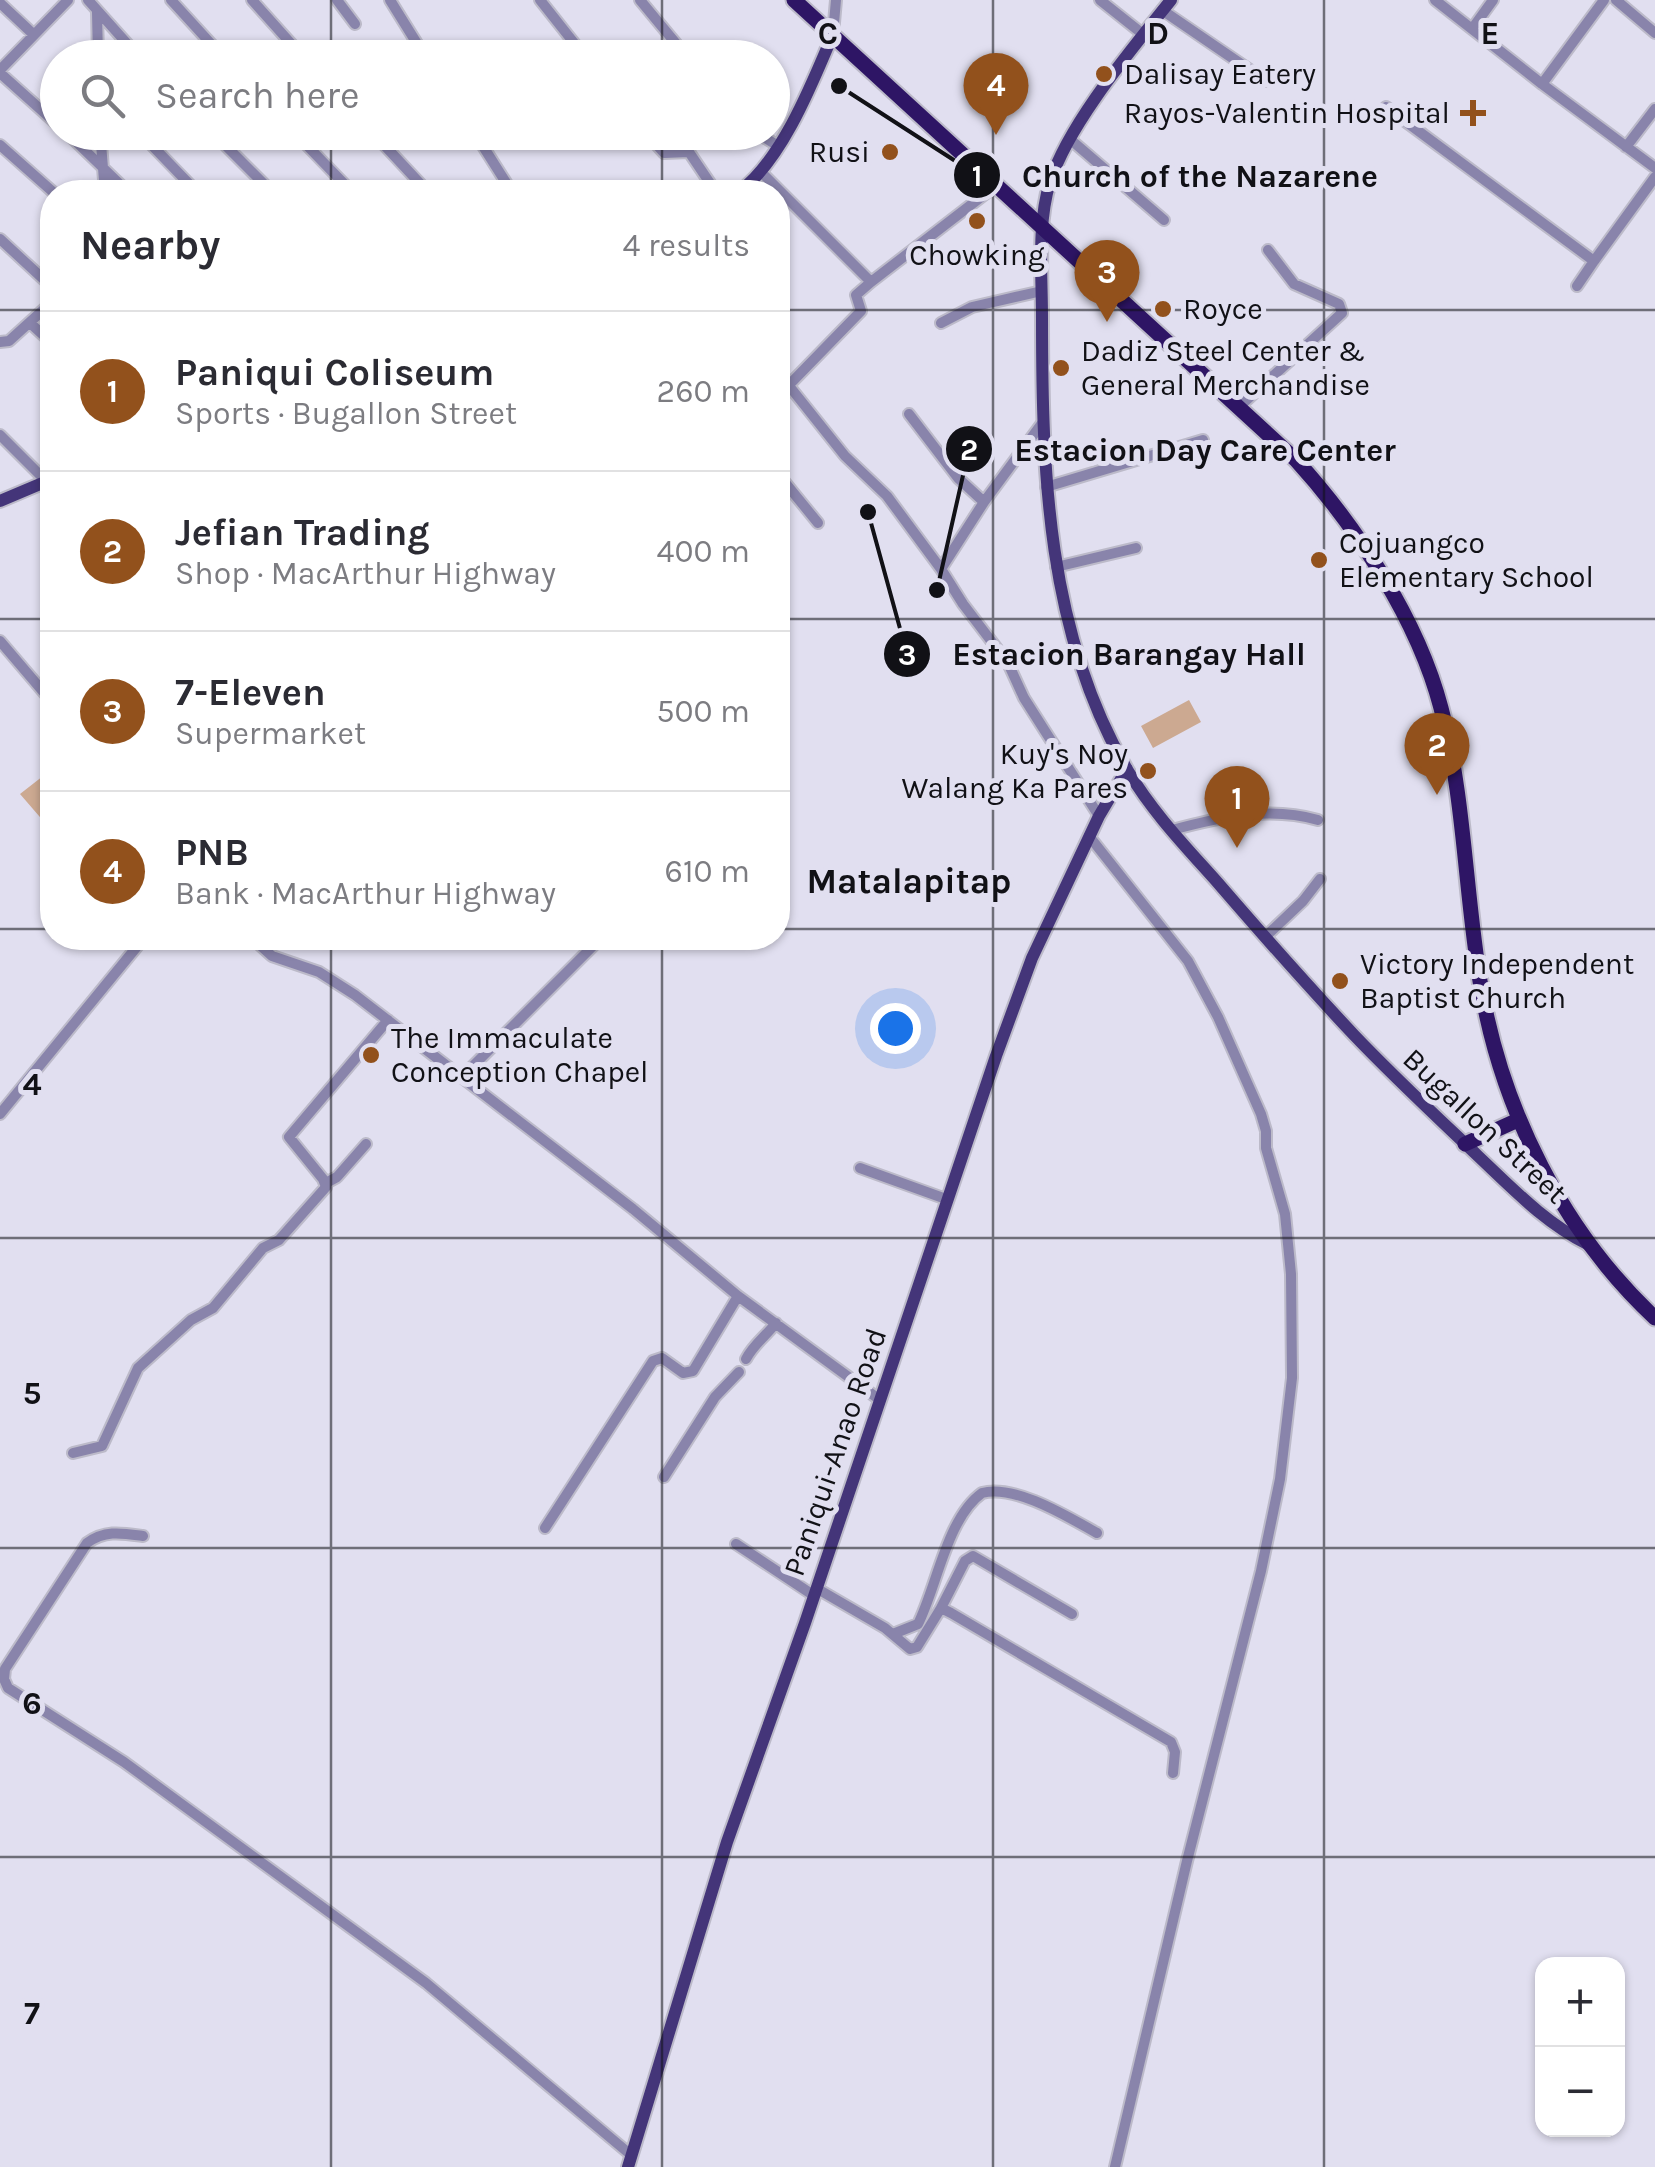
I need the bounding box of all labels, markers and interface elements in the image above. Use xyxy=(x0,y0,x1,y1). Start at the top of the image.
text: C xyxy=(818,15,838,52)
text: D xyxy=(1147,15,1169,52)
text: E xyxy=(1481,15,1499,52)
search box xyxy=(40,40,790,150)
pin: 4 xyxy=(964,52,1028,135)
place label: Dalisay Eatery xyxy=(1124,56,1316,92)
marker: Dalisay Eatery xyxy=(1093,63,1115,85)
icon: search xyxy=(75,68,130,123)
text: Search here xyxy=(155,73,359,118)
place label: Rayos-Valentin Hospital xyxy=(1124,95,1450,131)
marker: Rayos-Valentin Hospital xyxy=(1460,100,1486,126)
place label: Rusi xyxy=(809,134,870,170)
marker: Rusi xyxy=(879,141,901,163)
callout: Church of the Nazarene xyxy=(952,144,1398,206)
text: 1 xyxy=(972,158,982,194)
text: Church of the Nazarene xyxy=(1022,158,1378,195)
marker: Chowking xyxy=(966,210,988,232)
text: Nearby xyxy=(80,220,220,270)
text: 4 results xyxy=(623,227,750,264)
place label: Chowking xyxy=(909,237,1045,273)
pin: 3 xyxy=(1074,240,1140,322)
place label: Royce xyxy=(1183,291,1263,327)
marker: Royce xyxy=(1152,298,1174,320)
place label: Dadiz Steel Center & General Merchandise xyxy=(1081,333,1370,403)
text: Paniqui Coliseum xyxy=(175,350,494,395)
marker: Dadiz Steel Center & General Merchandise xyxy=(1050,357,1072,379)
text: 1 xyxy=(107,373,118,410)
text: 260 m xyxy=(657,373,750,410)
text: Sports · Bugallon Street xyxy=(175,395,517,432)
callout: Estacion Day Care Center xyxy=(944,418,1416,480)
text: 2 xyxy=(960,432,978,468)
text: Estacion Day Care Center xyxy=(1014,432,1396,469)
text: Jefian Trading xyxy=(175,510,430,555)
place label: Cojuangco Elementary School xyxy=(1339,525,1594,595)
text: 2 xyxy=(103,533,122,570)
text: 400 m xyxy=(657,533,750,570)
marker: Cojuangco Elementary School xyxy=(1308,549,1330,571)
text: Shop · MacArthur Highway xyxy=(175,555,556,592)
callout: Estacion Barangay Hall xyxy=(882,623,1326,685)
text: Estacion Barangay Hall xyxy=(952,636,1306,673)
text: 3 xyxy=(898,637,916,673)
text: 7-Eleven xyxy=(175,670,326,715)
text: 3 xyxy=(103,693,122,730)
text: 500 m xyxy=(656,693,750,730)
pin: 2 xyxy=(1404,712,1470,795)
text: Supermarket xyxy=(175,715,366,752)
place label: Kuy's Noy Walang Ka Pares xyxy=(902,736,1128,806)
marker: Kuy's Noy Walang Ka Pares xyxy=(1137,760,1159,782)
pin: 1 xyxy=(1204,766,1270,848)
text: PNB xyxy=(175,830,249,875)
text: 4 xyxy=(103,853,122,890)
text: 610 m xyxy=(665,853,750,890)
district label: Matalapitap xyxy=(807,861,1011,902)
text: Bank · MacArthur Highway xyxy=(175,875,556,912)
place label: Victory Independent Baptist Church xyxy=(1360,946,1634,1016)
marker: Victory Independent Baptist Church xyxy=(1329,970,1351,992)
your location xyxy=(870,1003,921,1054)
place label: The Immaculate Conception Chapel xyxy=(391,1020,649,1090)
street label: Bugallon Street xyxy=(1396,1041,1574,1211)
marker: The Immaculate Conception Chapel xyxy=(360,1044,382,1066)
text: 4 xyxy=(22,1066,42,1103)
street label: Paniqui-Anao Road xyxy=(776,1323,894,1581)
text: 5 xyxy=(23,1375,41,1412)
text: 6 xyxy=(22,1685,42,1722)
map controls xyxy=(1535,1957,1625,2137)
button: + xyxy=(1535,1957,1625,2047)
text: 7 xyxy=(24,1995,40,2032)
button: − xyxy=(1535,2047,1625,2137)

